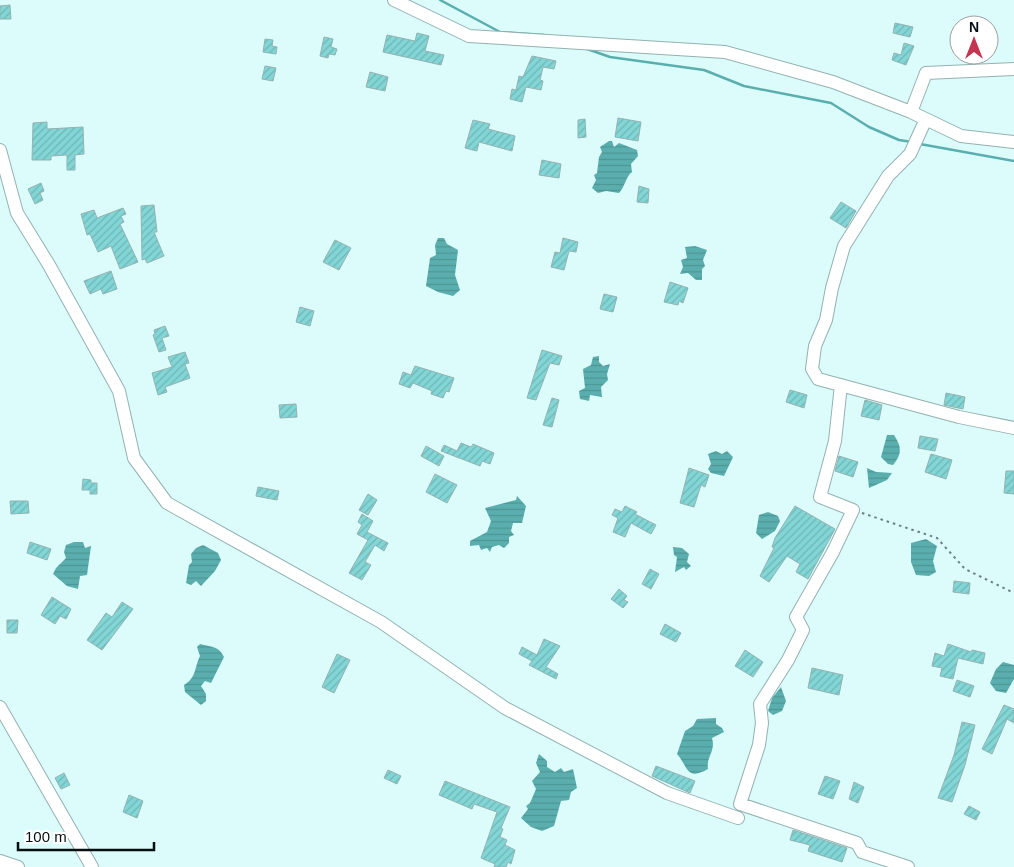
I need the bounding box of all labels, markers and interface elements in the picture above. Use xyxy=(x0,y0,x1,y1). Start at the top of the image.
north arrow xyxy=(949,15,999,65)
text: N xyxy=(969,19,979,35)
scale bar xyxy=(18,820,154,852)
text: 100 m xyxy=(25,828,67,845)

